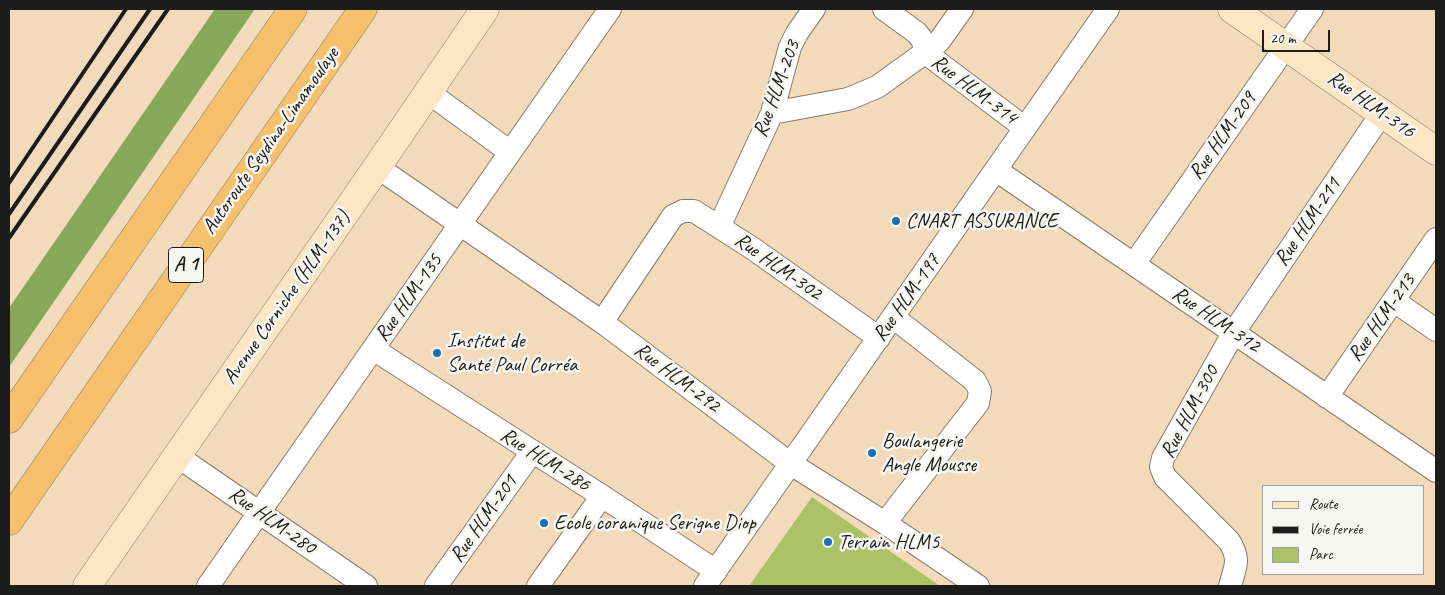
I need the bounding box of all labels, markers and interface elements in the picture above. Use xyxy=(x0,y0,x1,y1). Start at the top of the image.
scale bar xyxy=(1265,20,1332,52)
text: 20 m xyxy=(1270,29,1296,48)
street label: Rue HLM-203 xyxy=(748,37,806,141)
street label: Autoroute Seydina-Limamoulaye xyxy=(197,43,345,239)
street label: Rue HLM-314 xyxy=(926,50,1022,130)
street label: Rue HLM-316 xyxy=(1322,66,1420,144)
street label: Rue HLM-209 xyxy=(1184,87,1262,185)
street label: Rue HLM-211 xyxy=(1269,173,1347,271)
street label: Avenue Corniche (HLM-137) xyxy=(218,207,356,389)
place label: CNART ASSURANCE xyxy=(906,208,1057,234)
marker: CNART ASSURANCE xyxy=(890,215,902,227)
street label: Rue HLM-302 xyxy=(729,228,827,306)
road number: A 1 xyxy=(168,248,204,282)
street label: Rue HLM-135 xyxy=(370,249,448,347)
street label: Rue HLM-197 xyxy=(868,249,946,347)
street label: Rue HLM-213 xyxy=(1343,269,1421,367)
street label: Rue HLM-312 xyxy=(1167,281,1265,359)
place label: Institut de Santé Paul Corréa xyxy=(447,328,577,378)
street label: Rue HLM-292 xyxy=(629,338,725,418)
marker: Institut de Santé Paul Corréa xyxy=(431,347,443,359)
street label: Rue HLM-300 xyxy=(1155,362,1225,462)
street label: Rue HLM-286 xyxy=(496,423,594,497)
place label: Boulangerie Angle Mousse xyxy=(882,428,976,478)
marker: Boulangerie Angle Mousse xyxy=(866,447,878,459)
street label: Rue HLM-201 xyxy=(445,470,523,568)
street label: Rue HLM-280 xyxy=(223,482,321,560)
legend xyxy=(1262,485,1425,575)
text: Route xyxy=(1309,495,1338,514)
place label: Ecole coranique Serigne Diop xyxy=(554,510,756,536)
marker: Ecole coranique Serigne Diop xyxy=(538,517,550,529)
text: Voie ferrée xyxy=(1309,520,1362,539)
place label: Terrain HLM5 xyxy=(838,529,939,555)
marker: Terrain HLM5 xyxy=(822,536,834,548)
text: Parc xyxy=(1309,545,1333,564)

